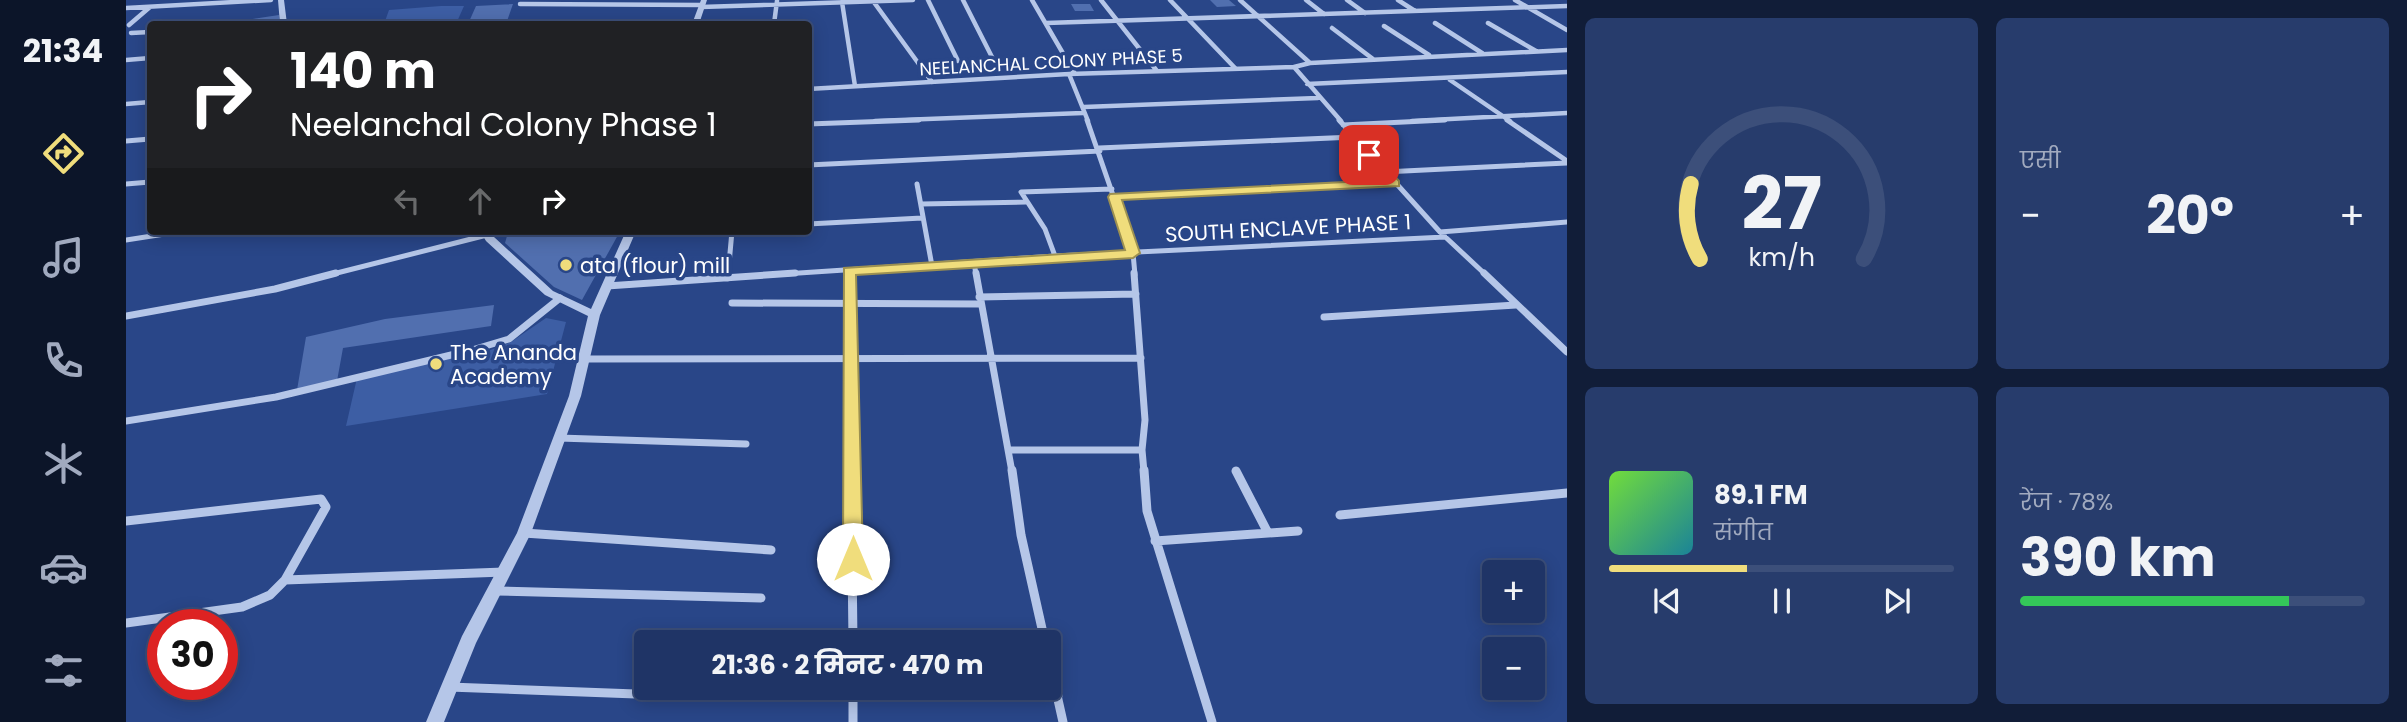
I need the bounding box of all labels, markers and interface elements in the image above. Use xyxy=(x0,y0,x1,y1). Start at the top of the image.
text: 21:34 xyxy=(23,28,103,73)
text: 140 m xyxy=(290,37,436,105)
street label: NEELANCHAL COLONY PHASE 5 xyxy=(919,43,1183,81)
icon: right xyxy=(175,49,266,140)
text: Neelanchal Colony Phase 1 xyxy=(290,102,717,147)
pin xyxy=(1339,125,1399,185)
icon: directions xyxy=(39,129,88,178)
icon: arrive xyxy=(1350,136,1388,174)
text: एसी xyxy=(2020,144,2061,176)
text: 27 xyxy=(1741,154,1822,255)
text: 20° xyxy=(2146,179,2234,252)
icon: left xyxy=(388,182,426,220)
icon: ahead xyxy=(461,182,499,220)
icon: right xyxy=(534,182,572,220)
text: − xyxy=(2020,189,2041,242)
text: + xyxy=(2339,189,2365,242)
street label: SOUTH ENCLAVE PHASE 1 xyxy=(1164,207,1412,249)
icon: music xyxy=(39,233,88,282)
text: km/h xyxy=(1748,240,1815,275)
place label: ata (flour) mill xyxy=(580,251,730,280)
marker: ata (flour) mill xyxy=(558,257,574,273)
icon: phone xyxy=(39,336,88,385)
place label: The Ananda Academy xyxy=(450,338,577,391)
marker: The Ananda Academy xyxy=(428,356,444,372)
icon: climate xyxy=(39,439,88,488)
text: 89.1 FM xyxy=(1714,477,1808,513)
text: रेंज · 78% xyxy=(2020,486,2113,518)
text: संगीत xyxy=(1714,516,1773,548)
text: 390 km xyxy=(2020,521,2216,594)
position arrow xyxy=(816,522,890,596)
icon: car xyxy=(39,543,88,592)
map controls xyxy=(1482,560,1545,700)
button: + xyxy=(1482,560,1545,623)
icon: previous xyxy=(1648,582,1686,620)
icon: pause xyxy=(1763,582,1801,620)
icon: next xyxy=(1878,582,1916,620)
speed limit sign: 30 xyxy=(147,609,238,700)
button: − xyxy=(1482,637,1545,700)
icon: filters xyxy=(39,646,88,695)
text: 21:36 · 2 मिनट · 470 m xyxy=(711,647,984,683)

